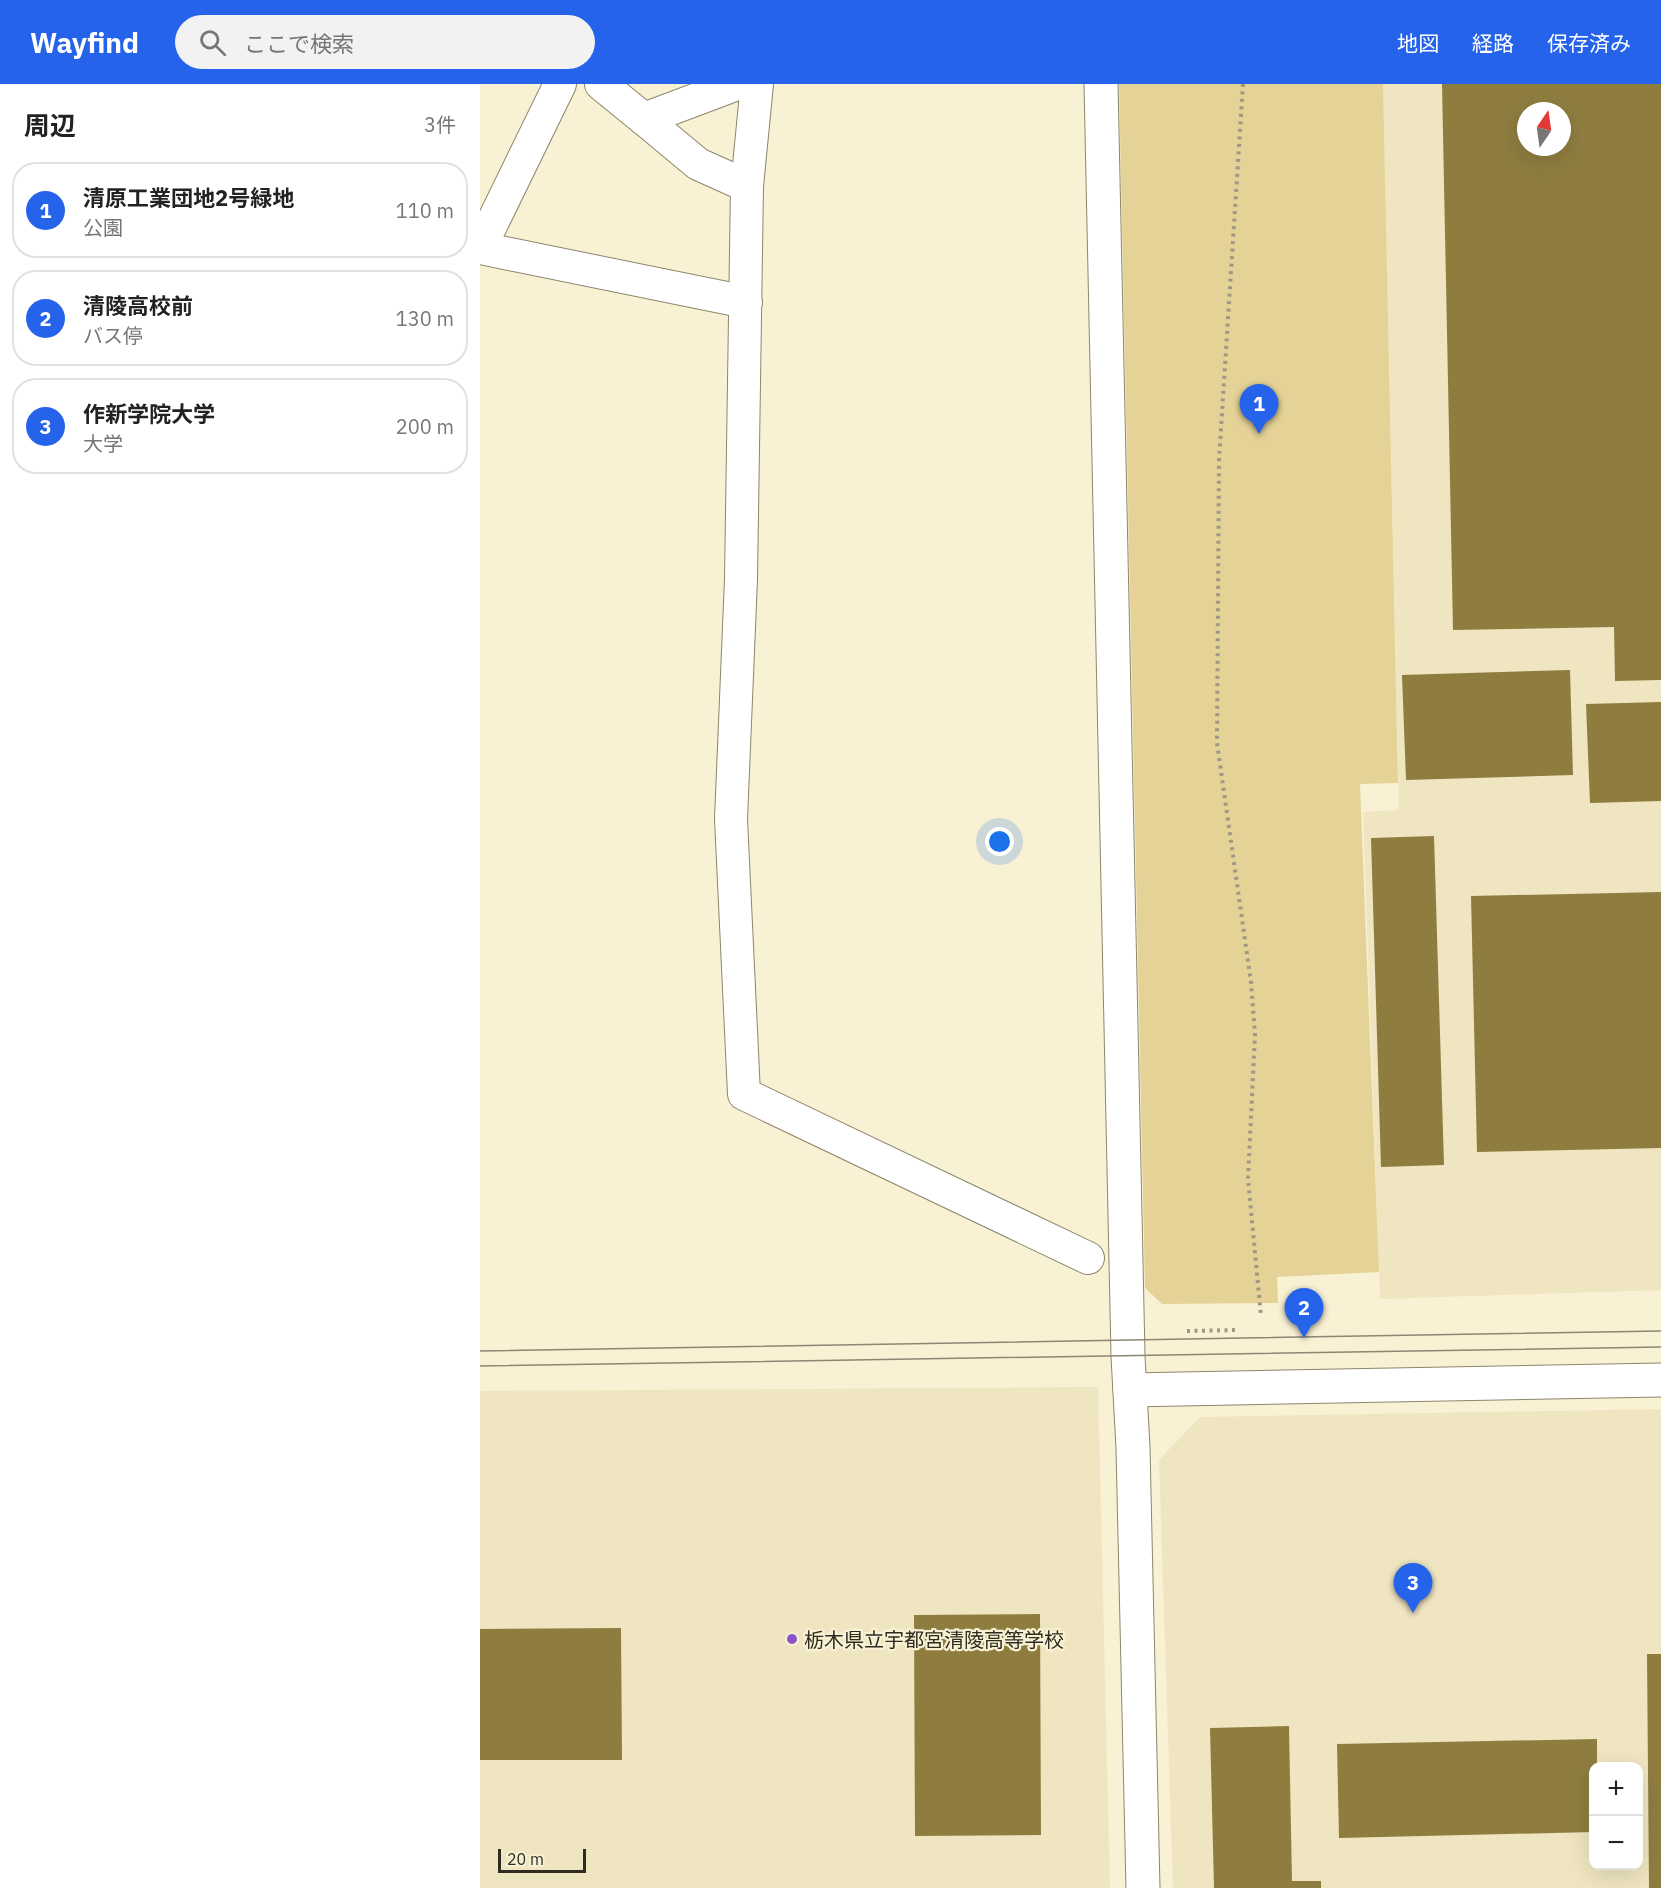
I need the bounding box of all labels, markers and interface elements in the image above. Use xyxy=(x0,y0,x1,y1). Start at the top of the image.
search box xyxy=(175,15,595,69)
text: Wayfind xyxy=(30,24,139,61)
icon: search xyxy=(196,26,229,59)
text: ここで検索 xyxy=(244,29,354,58)
text: 地図 xyxy=(1397,29,1439,57)
text: 経路 xyxy=(1472,29,1514,57)
text: 保存済み xyxy=(1547,29,1631,57)
north arrow xyxy=(1517,102,1571,156)
text: 周辺 xyxy=(24,108,76,142)
text: 3件 xyxy=(424,111,456,138)
text: 清原工業団地2号緑地 xyxy=(83,183,294,212)
text: 1 xyxy=(40,197,52,224)
text: 110 m xyxy=(396,197,454,224)
text: 公園 xyxy=(83,214,123,241)
text: 清陵高校前 xyxy=(83,291,193,320)
text: 2 xyxy=(40,305,52,332)
text: 130 m xyxy=(396,305,454,332)
text: バス停 xyxy=(83,322,143,349)
pin: 1 xyxy=(1240,384,1278,434)
text: 作新学院大学 xyxy=(83,399,215,428)
text: 3 xyxy=(40,413,52,440)
text: 200 m xyxy=(396,413,454,440)
text: 大学 xyxy=(83,430,123,457)
your location xyxy=(985,827,1014,856)
pin: 2 xyxy=(1284,1288,1324,1338)
pin: 3 xyxy=(1394,1564,1432,1613)
place label: 栃木県立宇都宮清陵高等学校 xyxy=(804,1626,1064,1653)
marker: 栃木県立宇都宮清陵高等学校 xyxy=(785,1632,799,1646)
map controls xyxy=(1589,1762,1643,1870)
button: + xyxy=(1589,1762,1643,1816)
button: − xyxy=(1589,1816,1643,1870)
scale bar xyxy=(498,1846,586,1874)
text: 20 m xyxy=(507,1849,544,1869)

